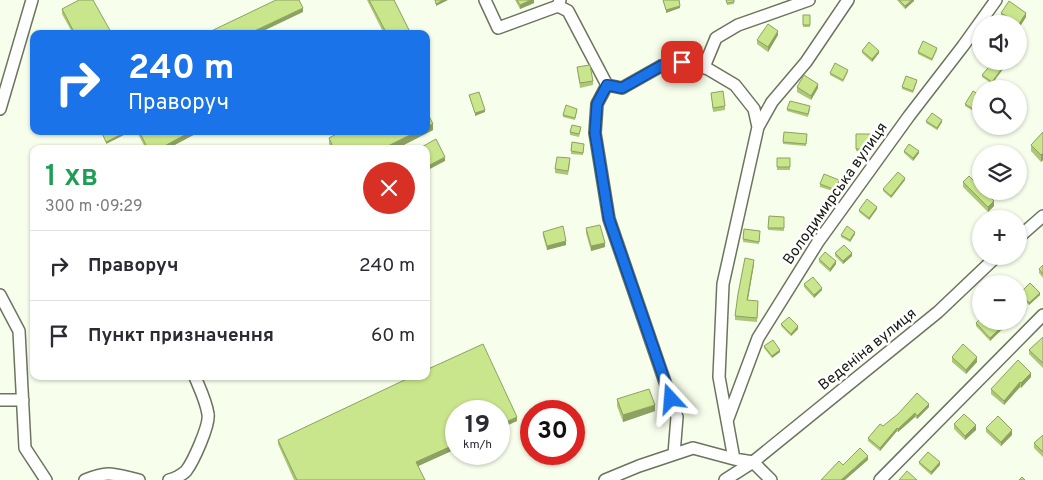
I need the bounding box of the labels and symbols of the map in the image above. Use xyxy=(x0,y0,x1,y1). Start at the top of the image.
pin xyxy=(661,41,703,83)
street label: Володимирська вулиця xyxy=(780,119,892,269)
street label: Веденіна вулиця xyxy=(815,305,921,395)
position arrow xyxy=(644,372,696,424)
speed limit sign: 30 xyxy=(520,400,585,465)

